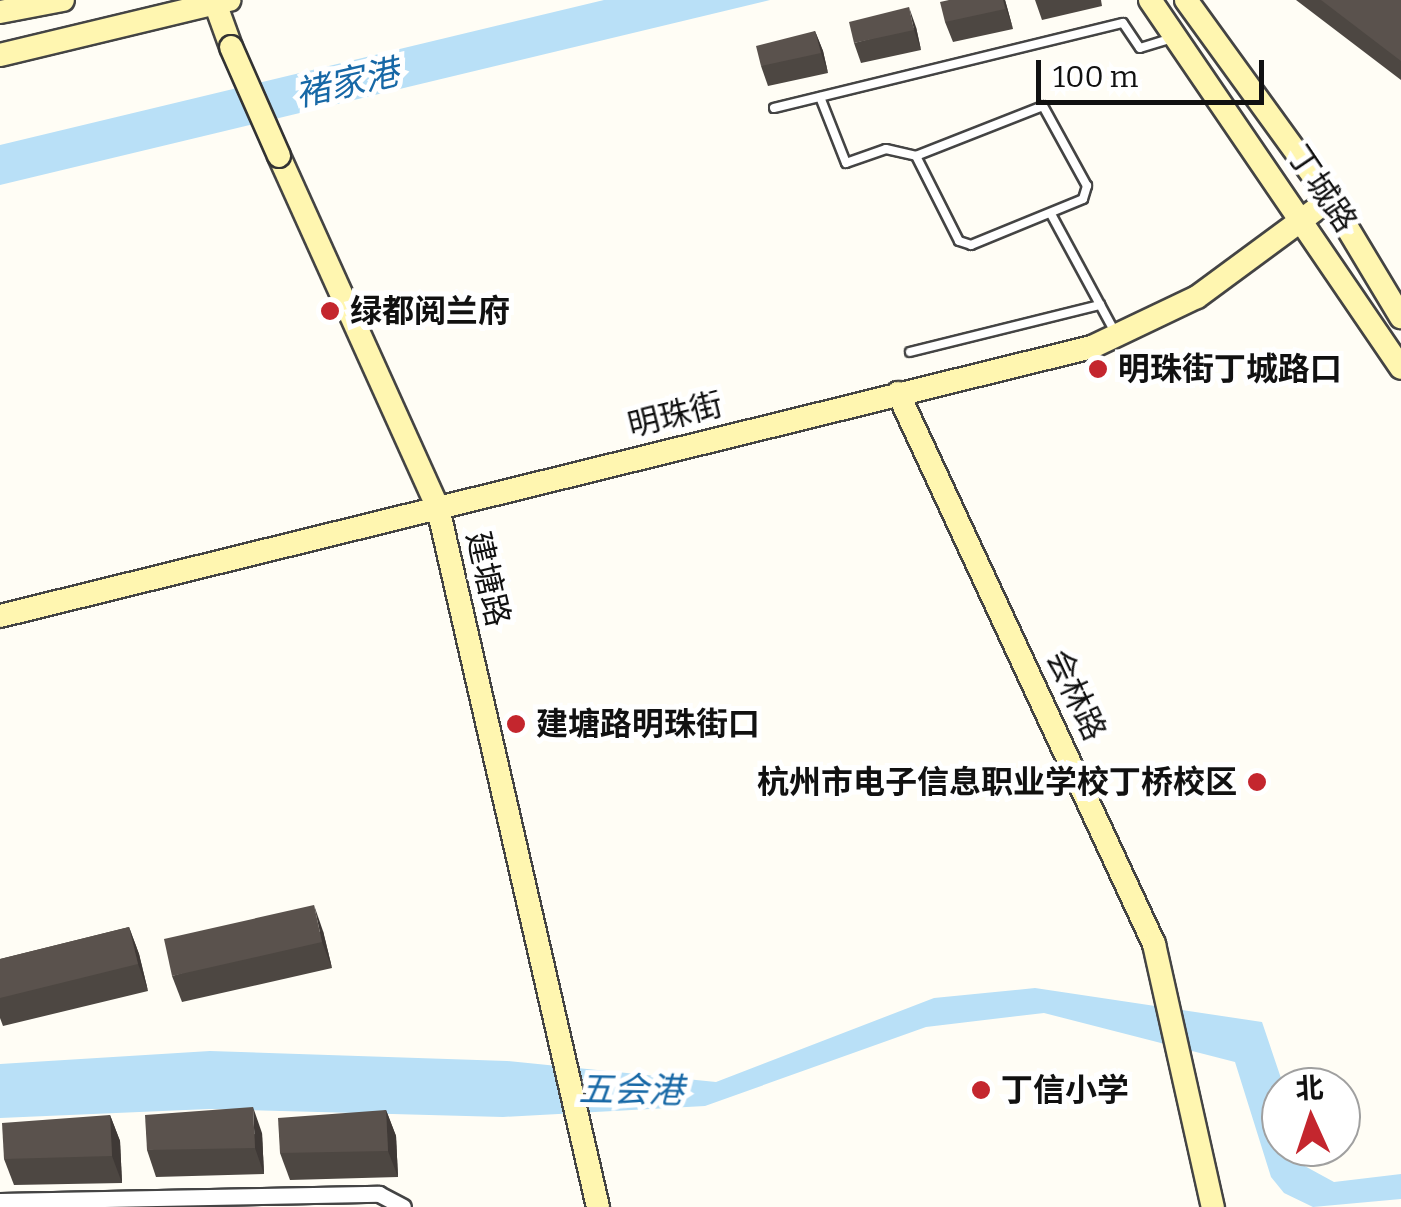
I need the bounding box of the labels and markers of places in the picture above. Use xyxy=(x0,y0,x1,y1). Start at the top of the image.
place label: 绿都阅兰府 xyxy=(350,292,510,330)
marker: 绿都阅兰府 xyxy=(319,300,341,322)
place label: 明珠街丁城路口 xyxy=(1118,350,1342,388)
marker: 明珠街丁城路口 xyxy=(1087,358,1109,380)
place label: 建塘路明珠街口 xyxy=(536,705,760,743)
marker: 建塘路明珠街口 xyxy=(505,713,527,735)
place label: 杭州市电子信息职业学校丁桥校区 xyxy=(757,763,1237,801)
marker: 杭州市电子信息职业学校丁桥校区 xyxy=(1246,771,1268,793)
place label: 丁信小学 xyxy=(1001,1071,1129,1109)
marker: 丁信小学 xyxy=(970,1079,992,1101)

